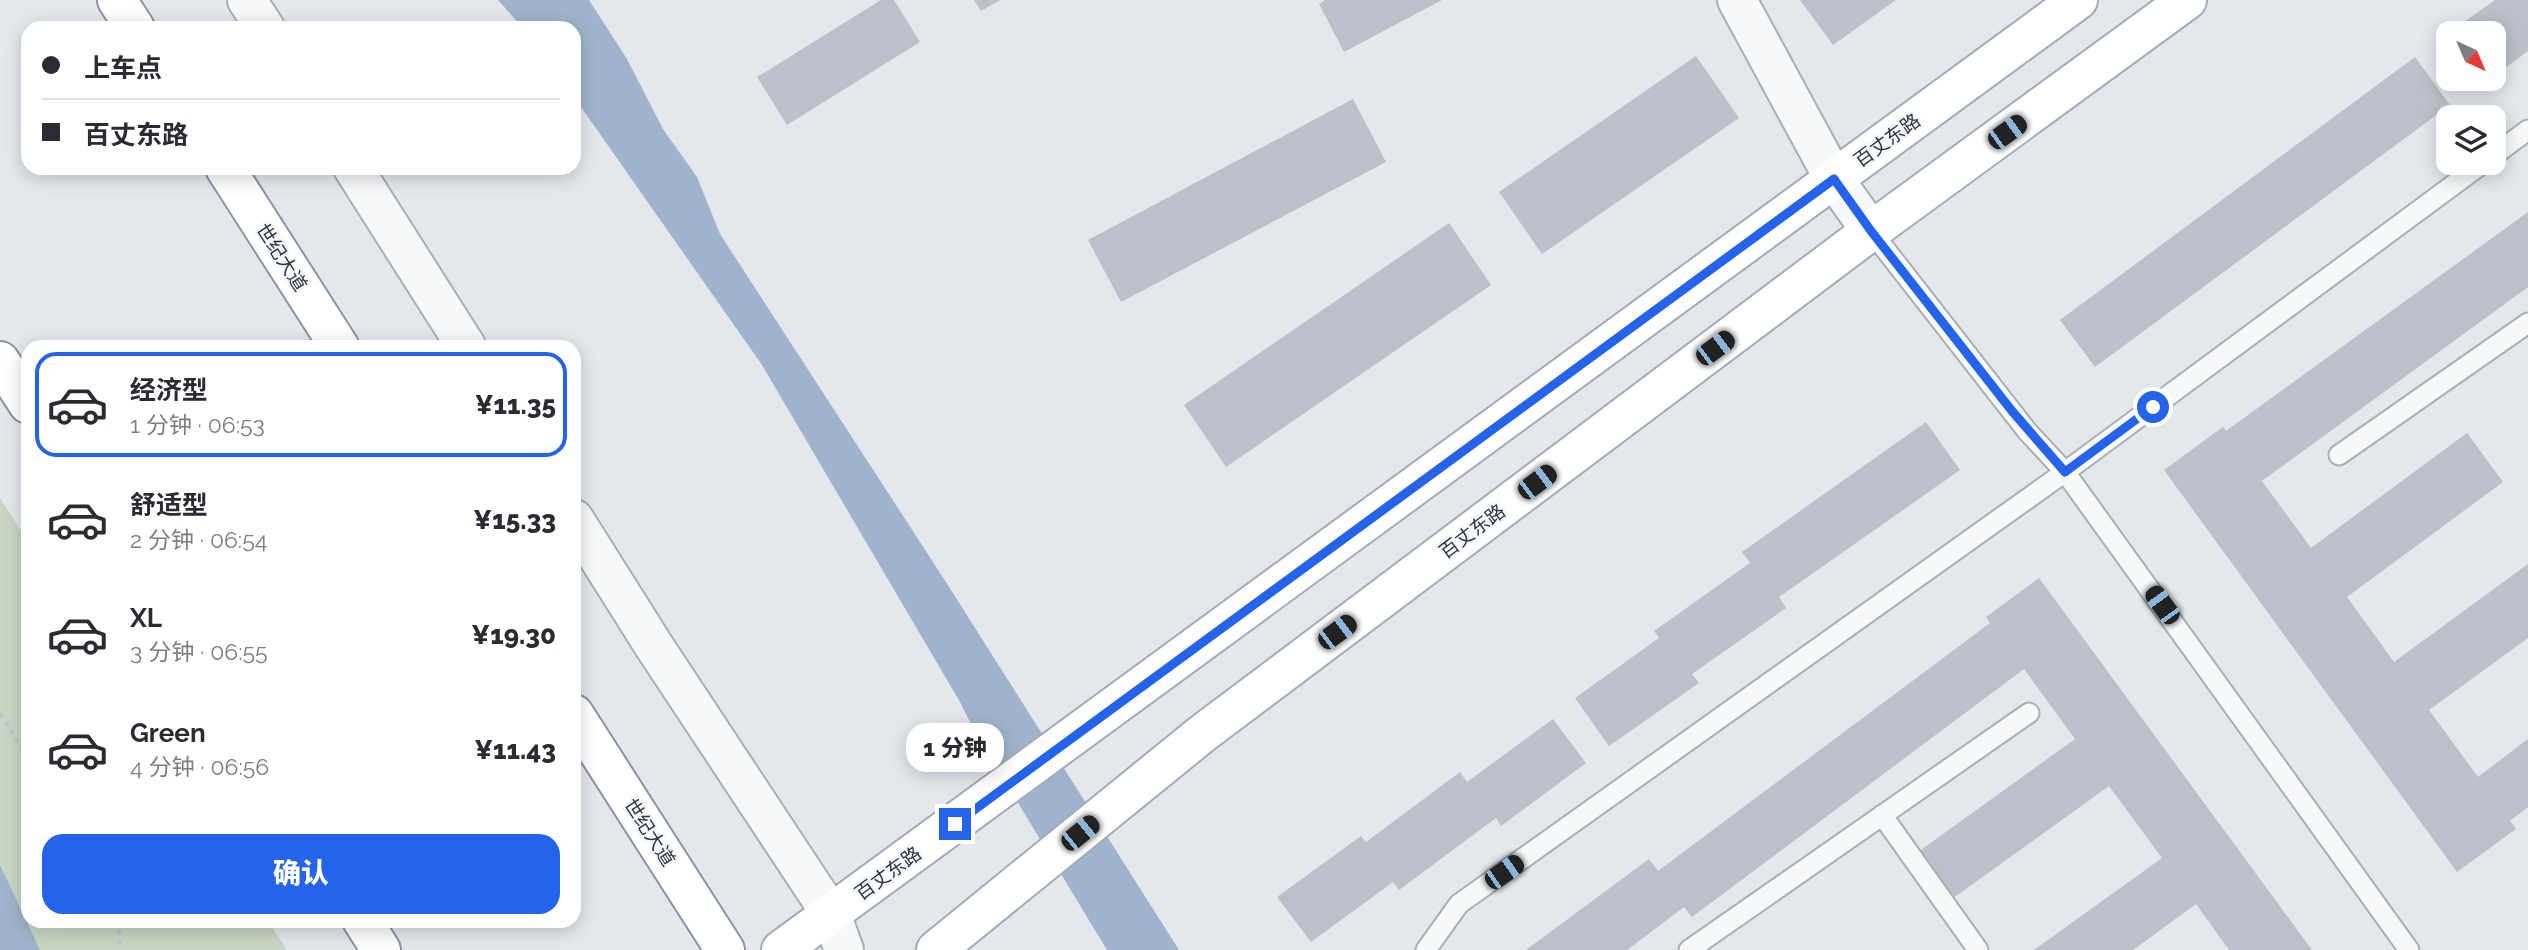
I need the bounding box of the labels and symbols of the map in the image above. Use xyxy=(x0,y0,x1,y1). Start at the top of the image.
north arrow xyxy=(2436,21,2506,91)
street label: 百丈东路 xyxy=(1850,109,1924,171)
car xyxy=(1984,111,2031,153)
street label: 世纪大道 xyxy=(252,219,312,295)
car xyxy=(1692,327,1739,369)
route start xyxy=(2137,391,2169,423)
car xyxy=(1514,461,1561,503)
street label: 百丈东路 xyxy=(1435,499,1509,563)
car xyxy=(2142,582,2183,628)
car xyxy=(1314,611,1361,653)
callout: 1 分钟 xyxy=(906,722,1004,772)
street label: 世纪大道 xyxy=(620,794,680,870)
route end xyxy=(939,808,971,840)
car xyxy=(1058,812,1103,854)
street label: 百丈东路 xyxy=(851,842,925,904)
car xyxy=(1481,851,1528,893)

